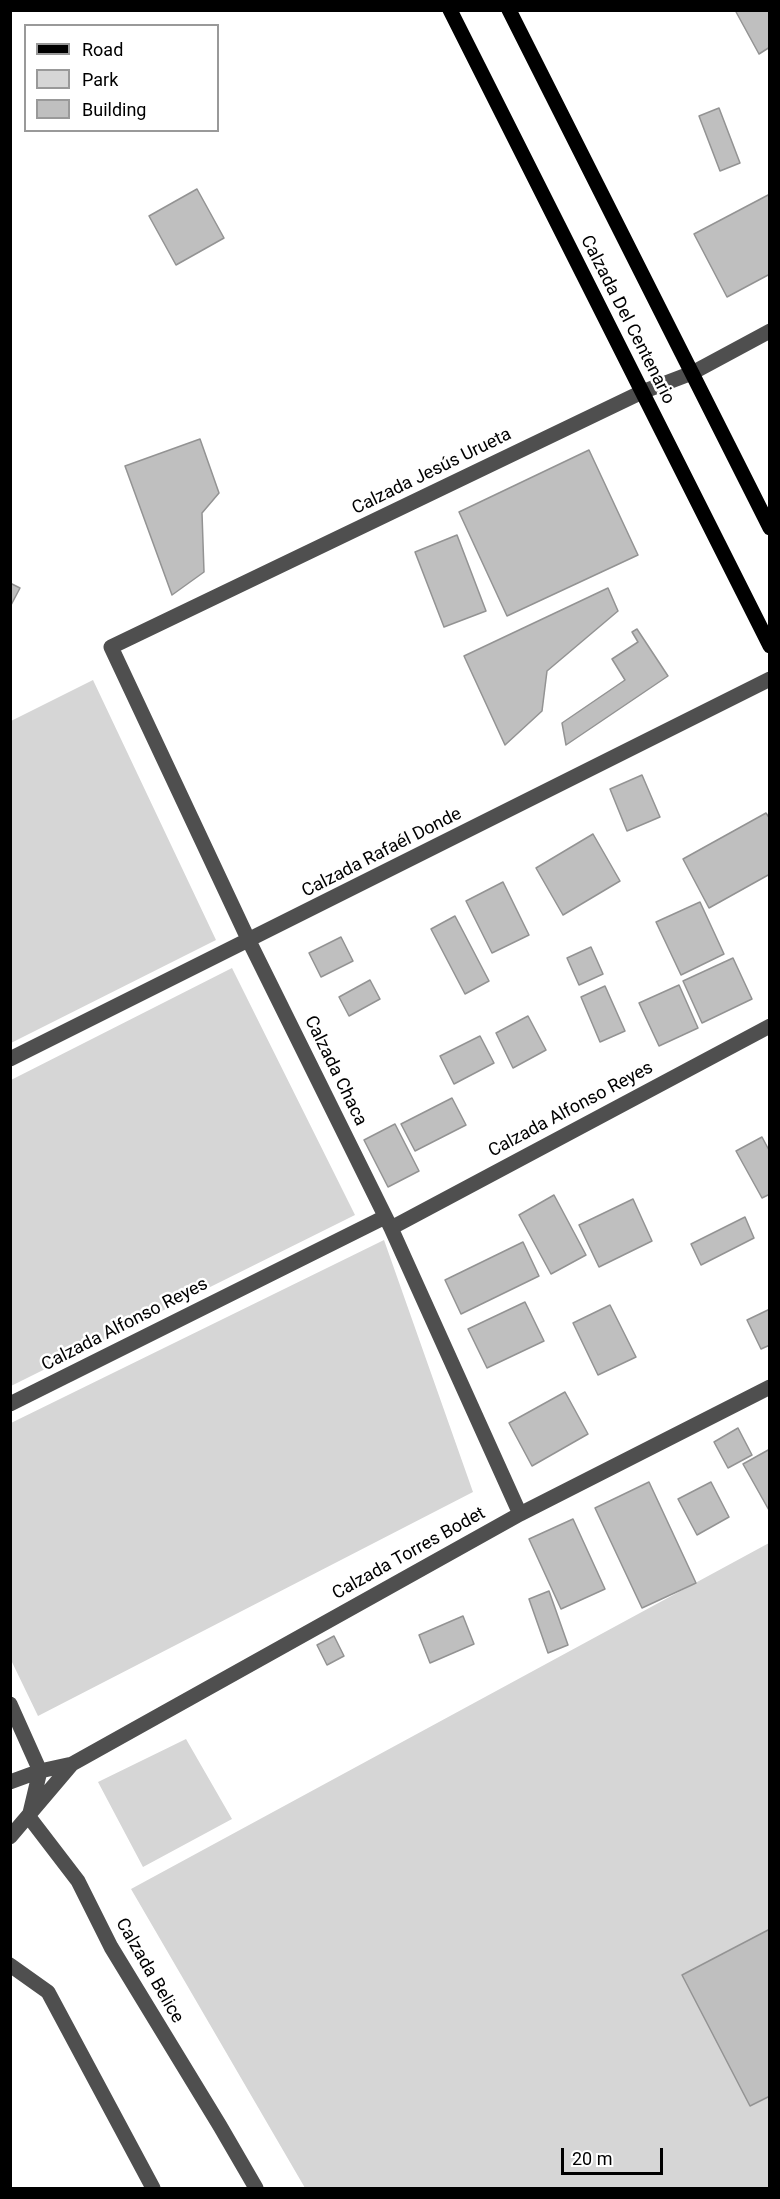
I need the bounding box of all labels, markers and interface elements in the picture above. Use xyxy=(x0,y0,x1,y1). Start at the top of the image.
legend xyxy=(24,24,219,132)
text: Road xyxy=(82,39,123,60)
text: Park xyxy=(82,69,118,90)
text: Building xyxy=(82,99,146,120)
street label: Calzada Del Centenario xyxy=(575,232,679,408)
street label: Calzada Jesús Urueta xyxy=(349,424,515,520)
street label: Calzada Rafaél Donde xyxy=(299,803,465,903)
street label: Calzada Chaca xyxy=(299,1012,371,1130)
street label: Calzada Alfonso Reyes xyxy=(485,1057,657,1163)
street label: Calzada Alfonso Reyes xyxy=(38,1274,212,1376)
street label: Calzada Torres Bodet xyxy=(329,1503,489,1605)
street label: Calzada Belice xyxy=(110,1915,188,2027)
scale bar xyxy=(564,2136,666,2174)
text: 20 m xyxy=(572,2148,612,2169)

